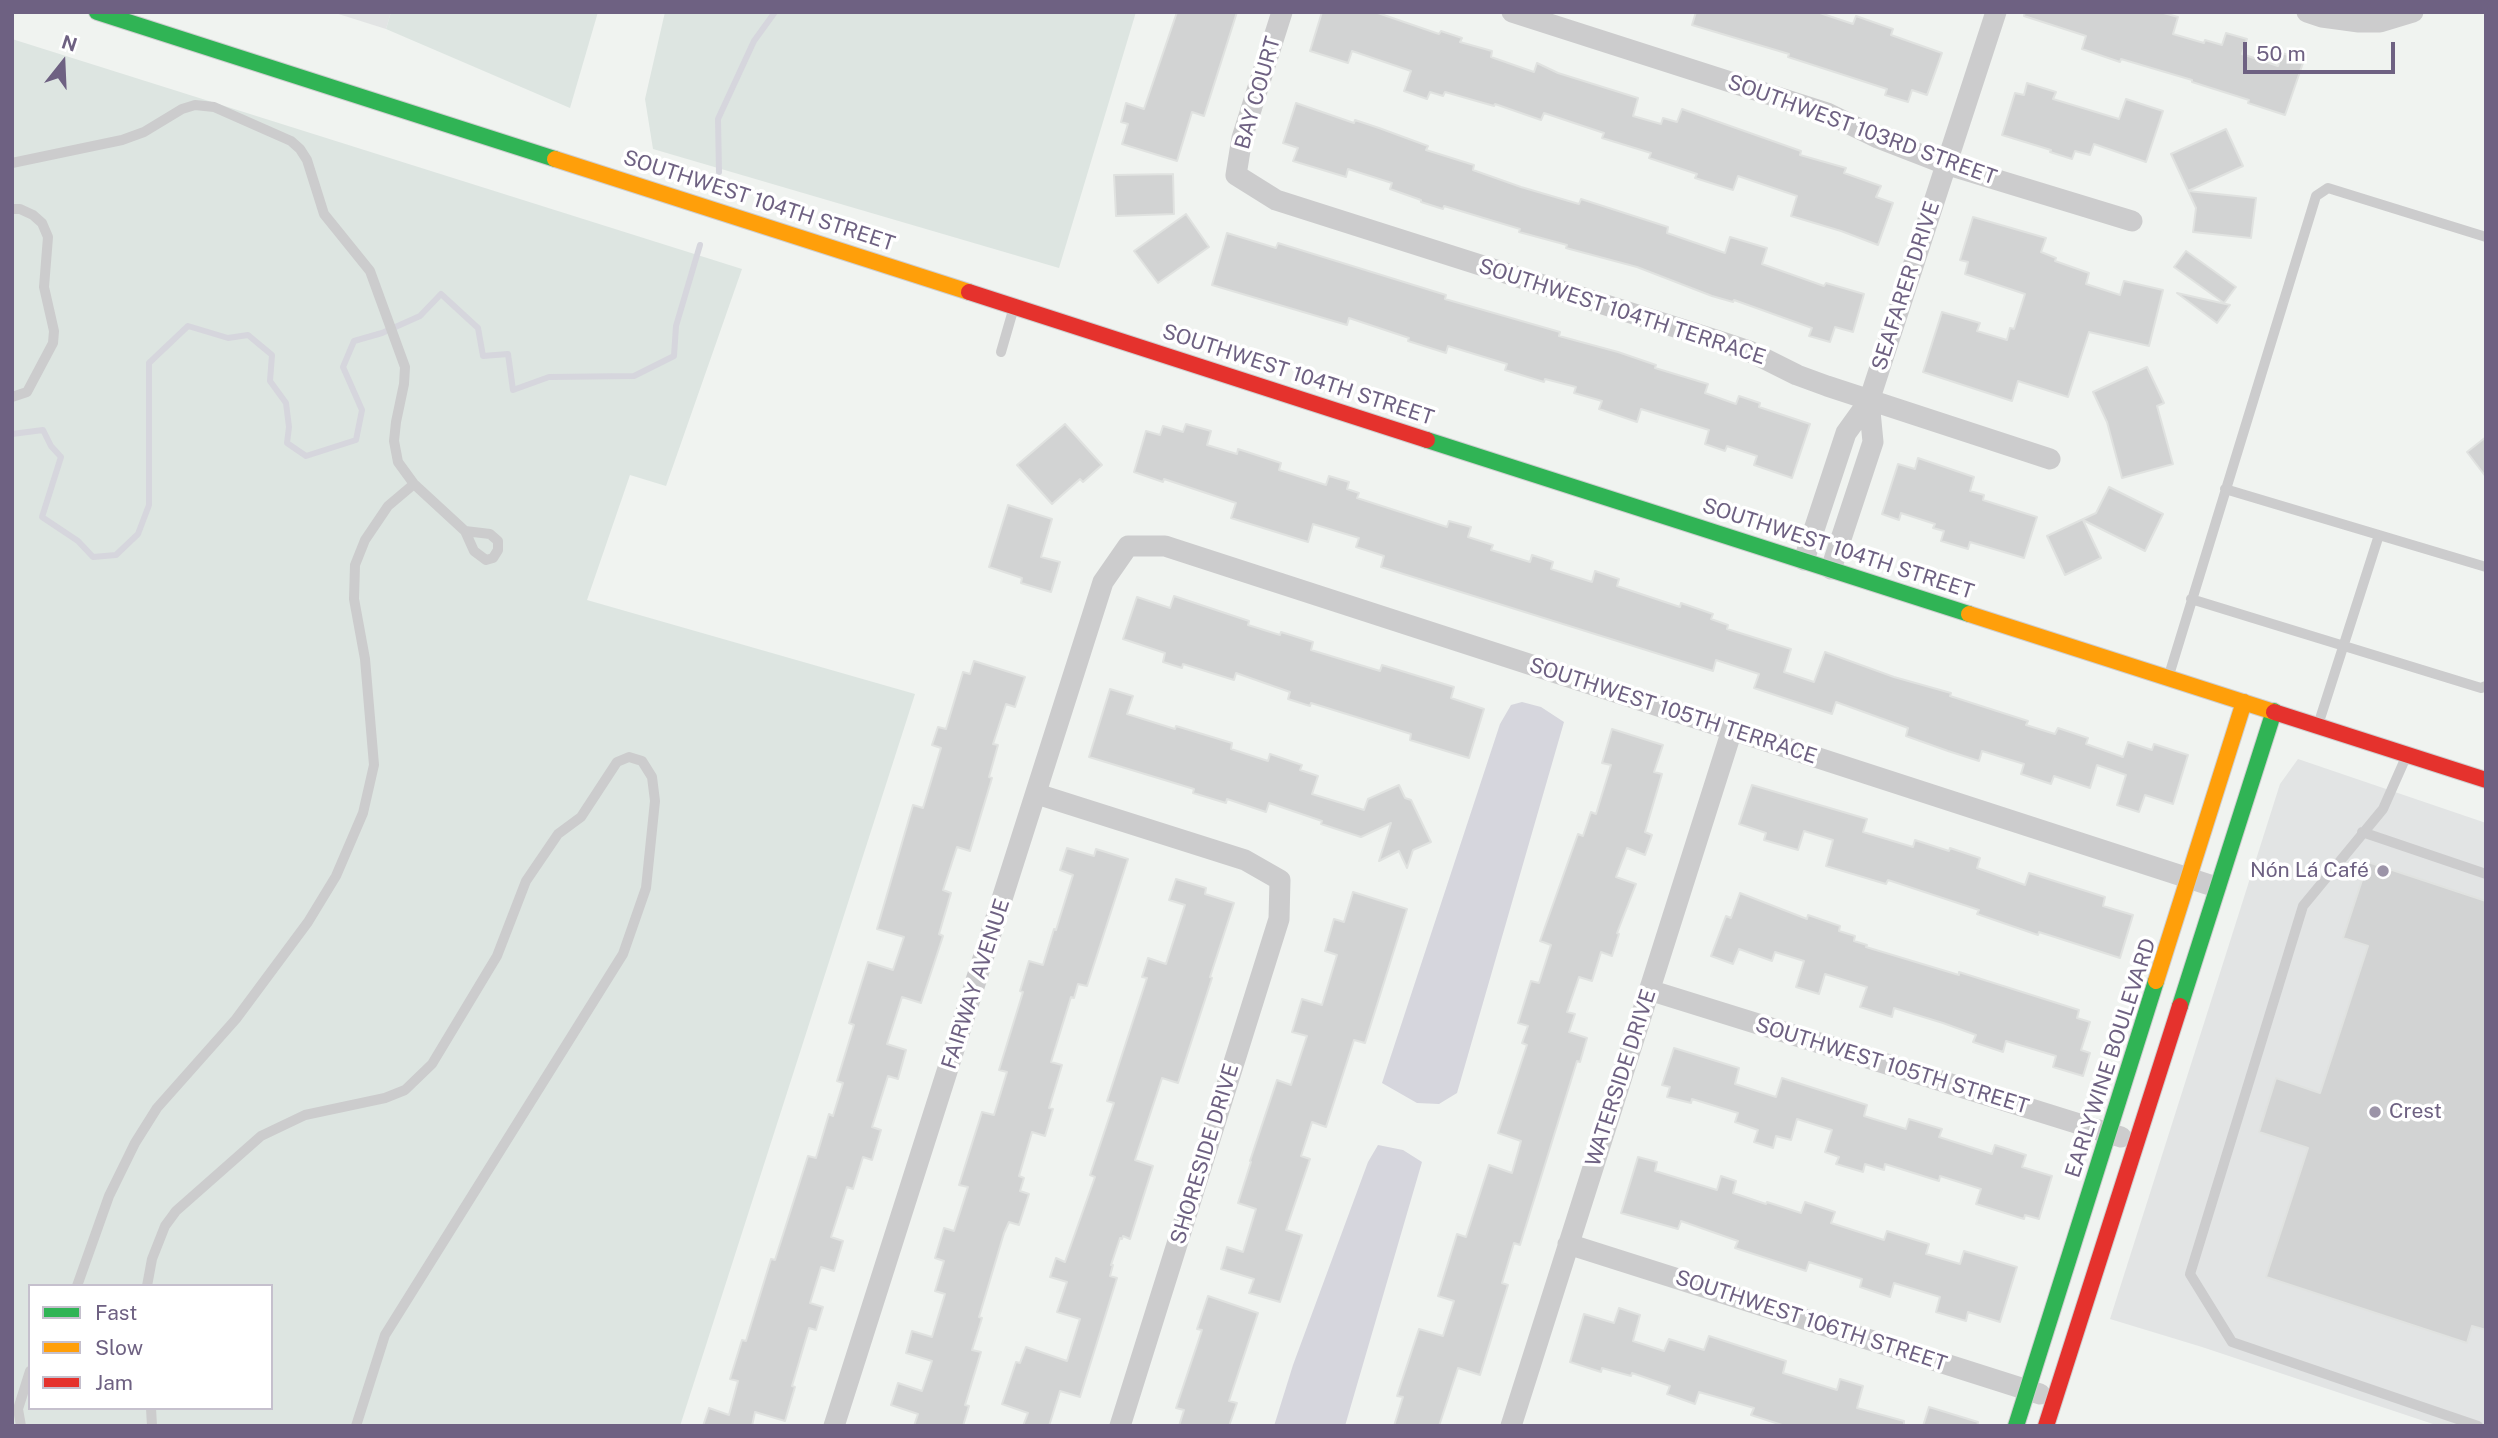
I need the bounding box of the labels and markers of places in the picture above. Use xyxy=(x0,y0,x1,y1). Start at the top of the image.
place label: Nón Lá Café xyxy=(2250,858,2369,884)
marker: Nón Lá Café xyxy=(2375,863,2391,879)
place label: Crest xyxy=(2389,1099,2442,1125)
marker: Crest xyxy=(2367,1104,2383,1120)

